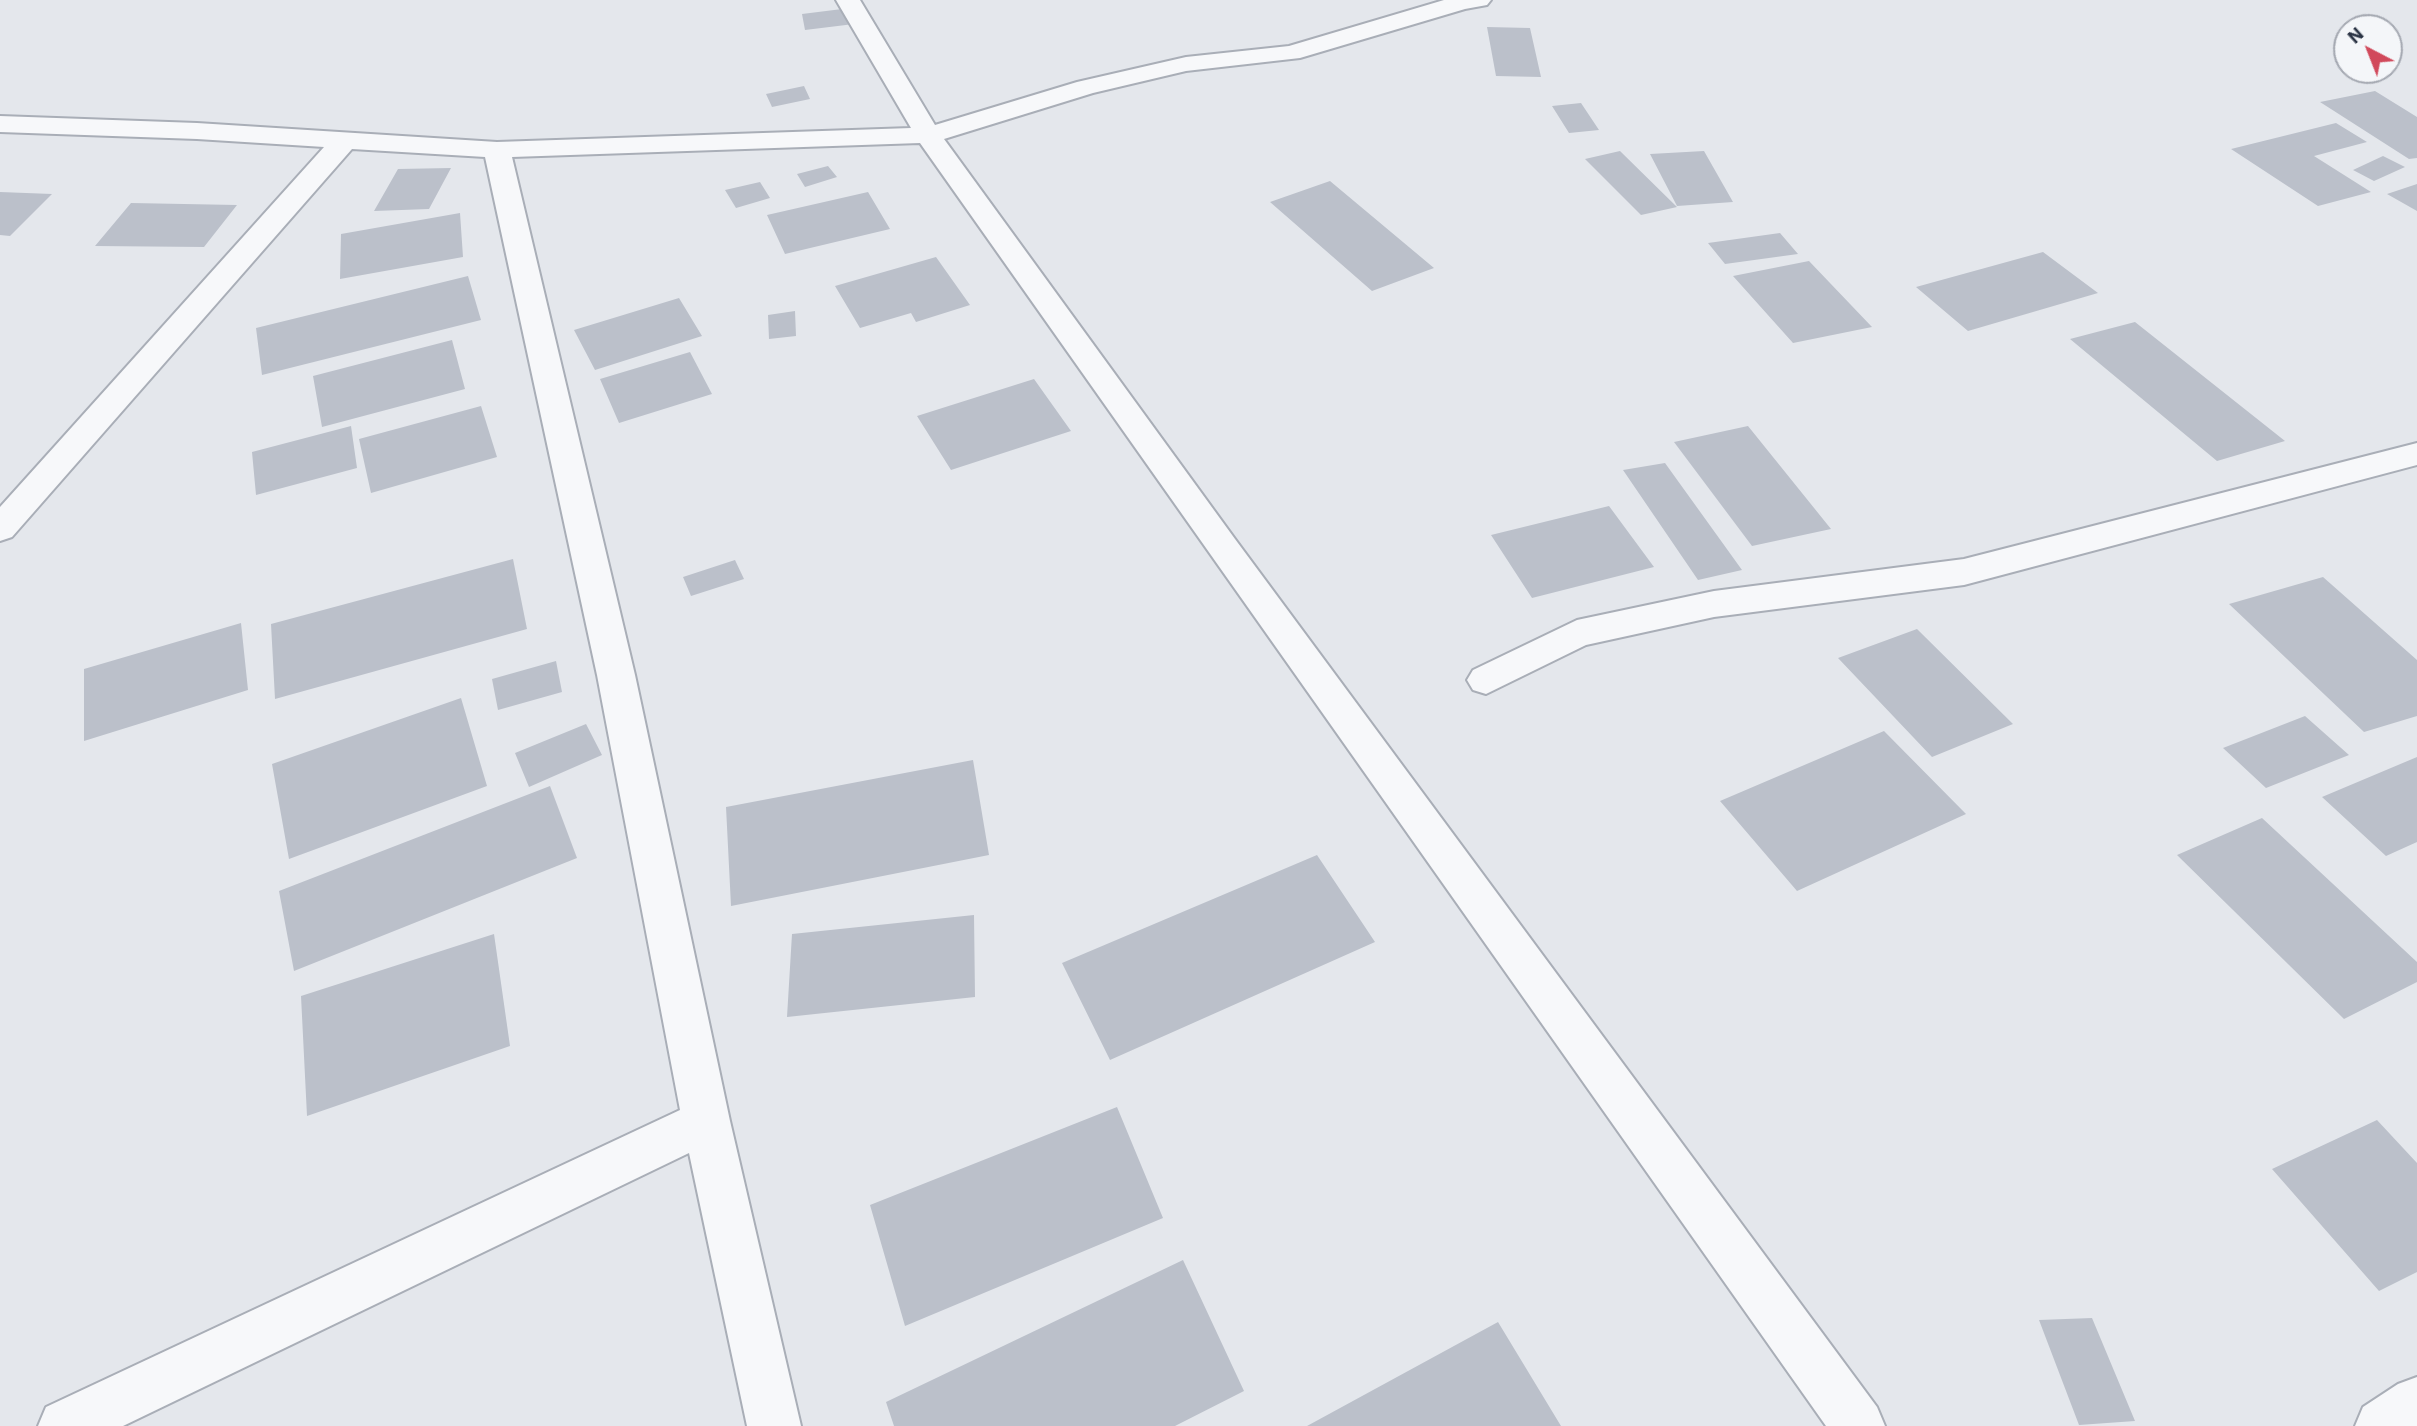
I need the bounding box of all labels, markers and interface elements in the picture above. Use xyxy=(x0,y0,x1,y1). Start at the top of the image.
north arrow xyxy=(2333,14,2403,84)
text: N xyxy=(2342,21,2368,48)

